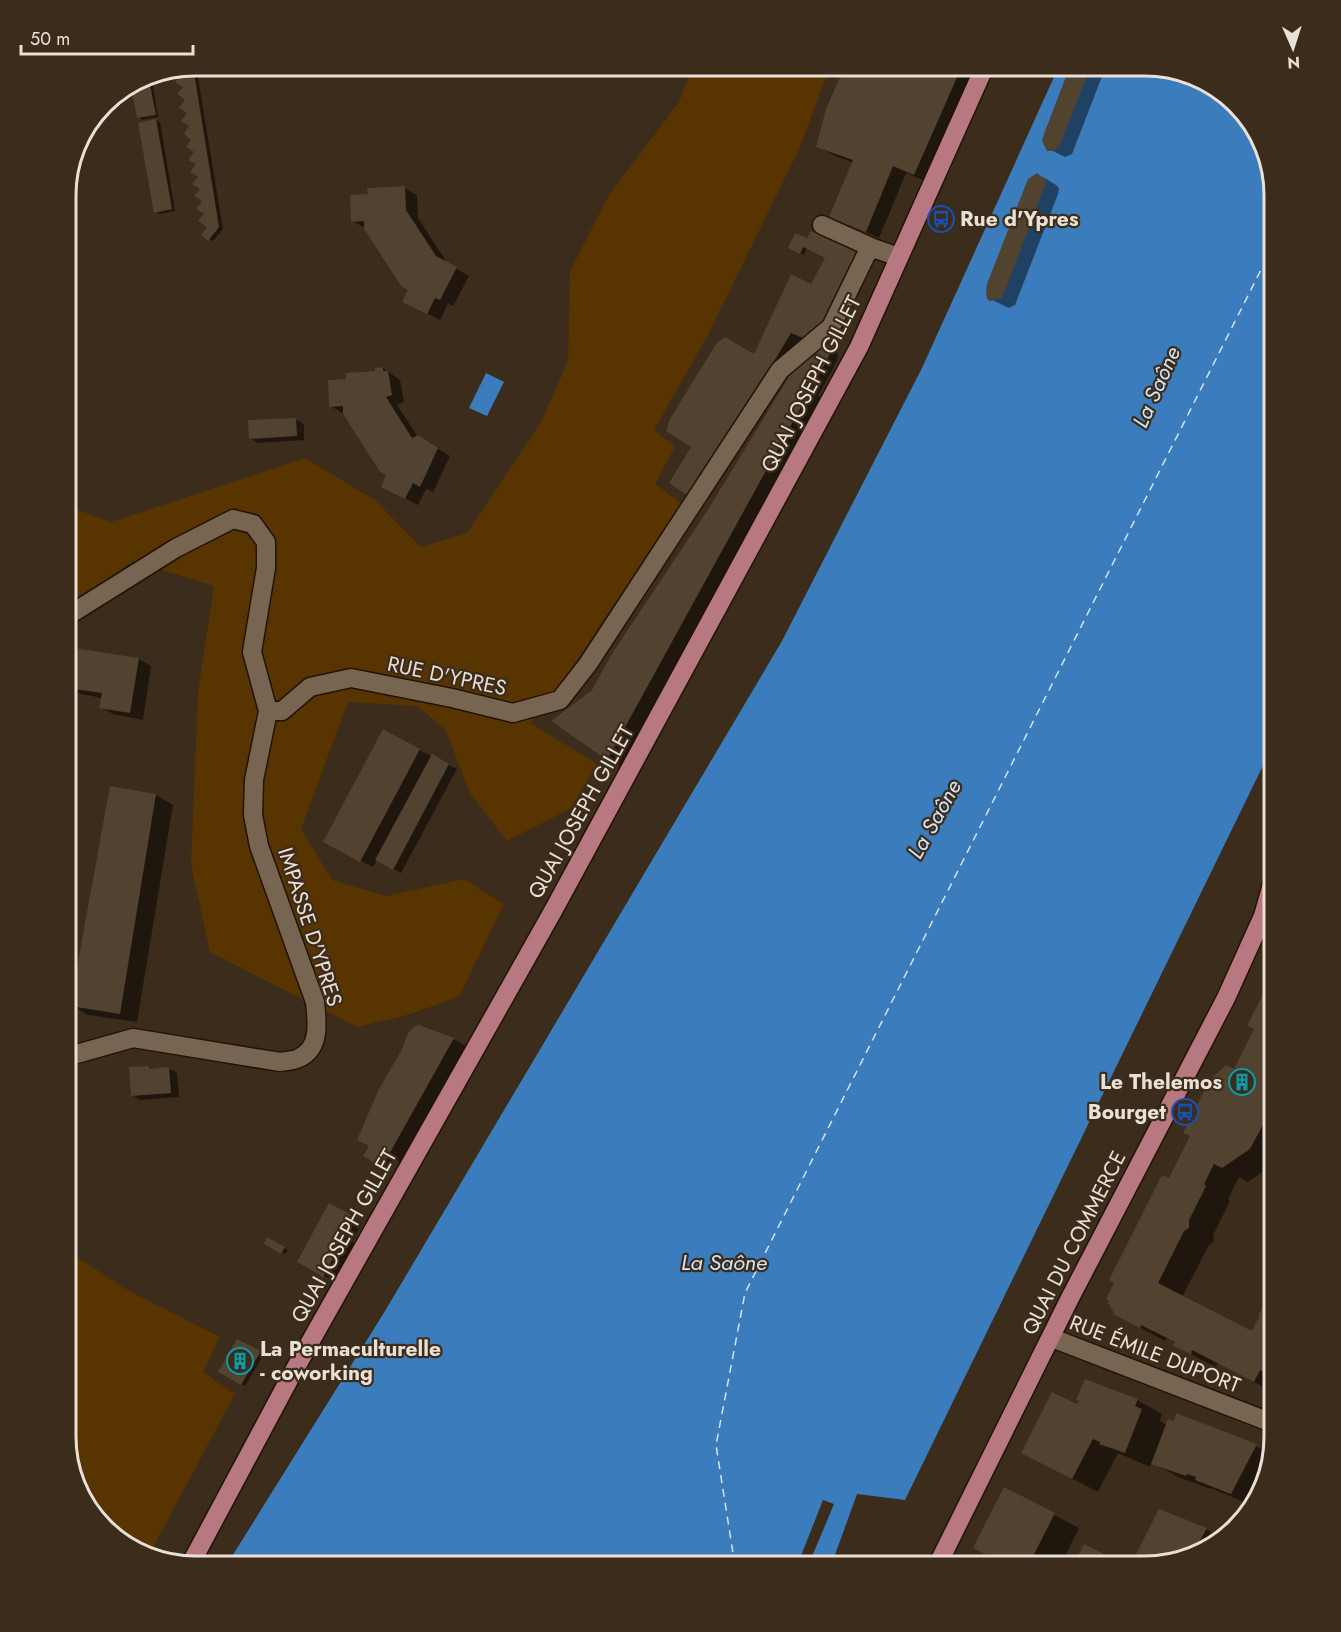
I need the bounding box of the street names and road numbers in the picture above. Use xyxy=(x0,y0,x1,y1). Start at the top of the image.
street label: QUAI JOSEPH GILLET xyxy=(754,290,869,477)
street label: RUE D'YPRES xyxy=(385,649,509,703)
street label: QUAI JOSEPH GILLET xyxy=(521,720,641,904)
street label: IMPASSE D'YPRES xyxy=(270,844,350,1010)
street label: QUAI JOSEPH GILLET xyxy=(284,1144,404,1328)
street label: QUAI DU COMMERCE xyxy=(1015,1146,1133,1340)
street label: RUE ÉMILE DUPORT xyxy=(1065,1308,1245,1400)

